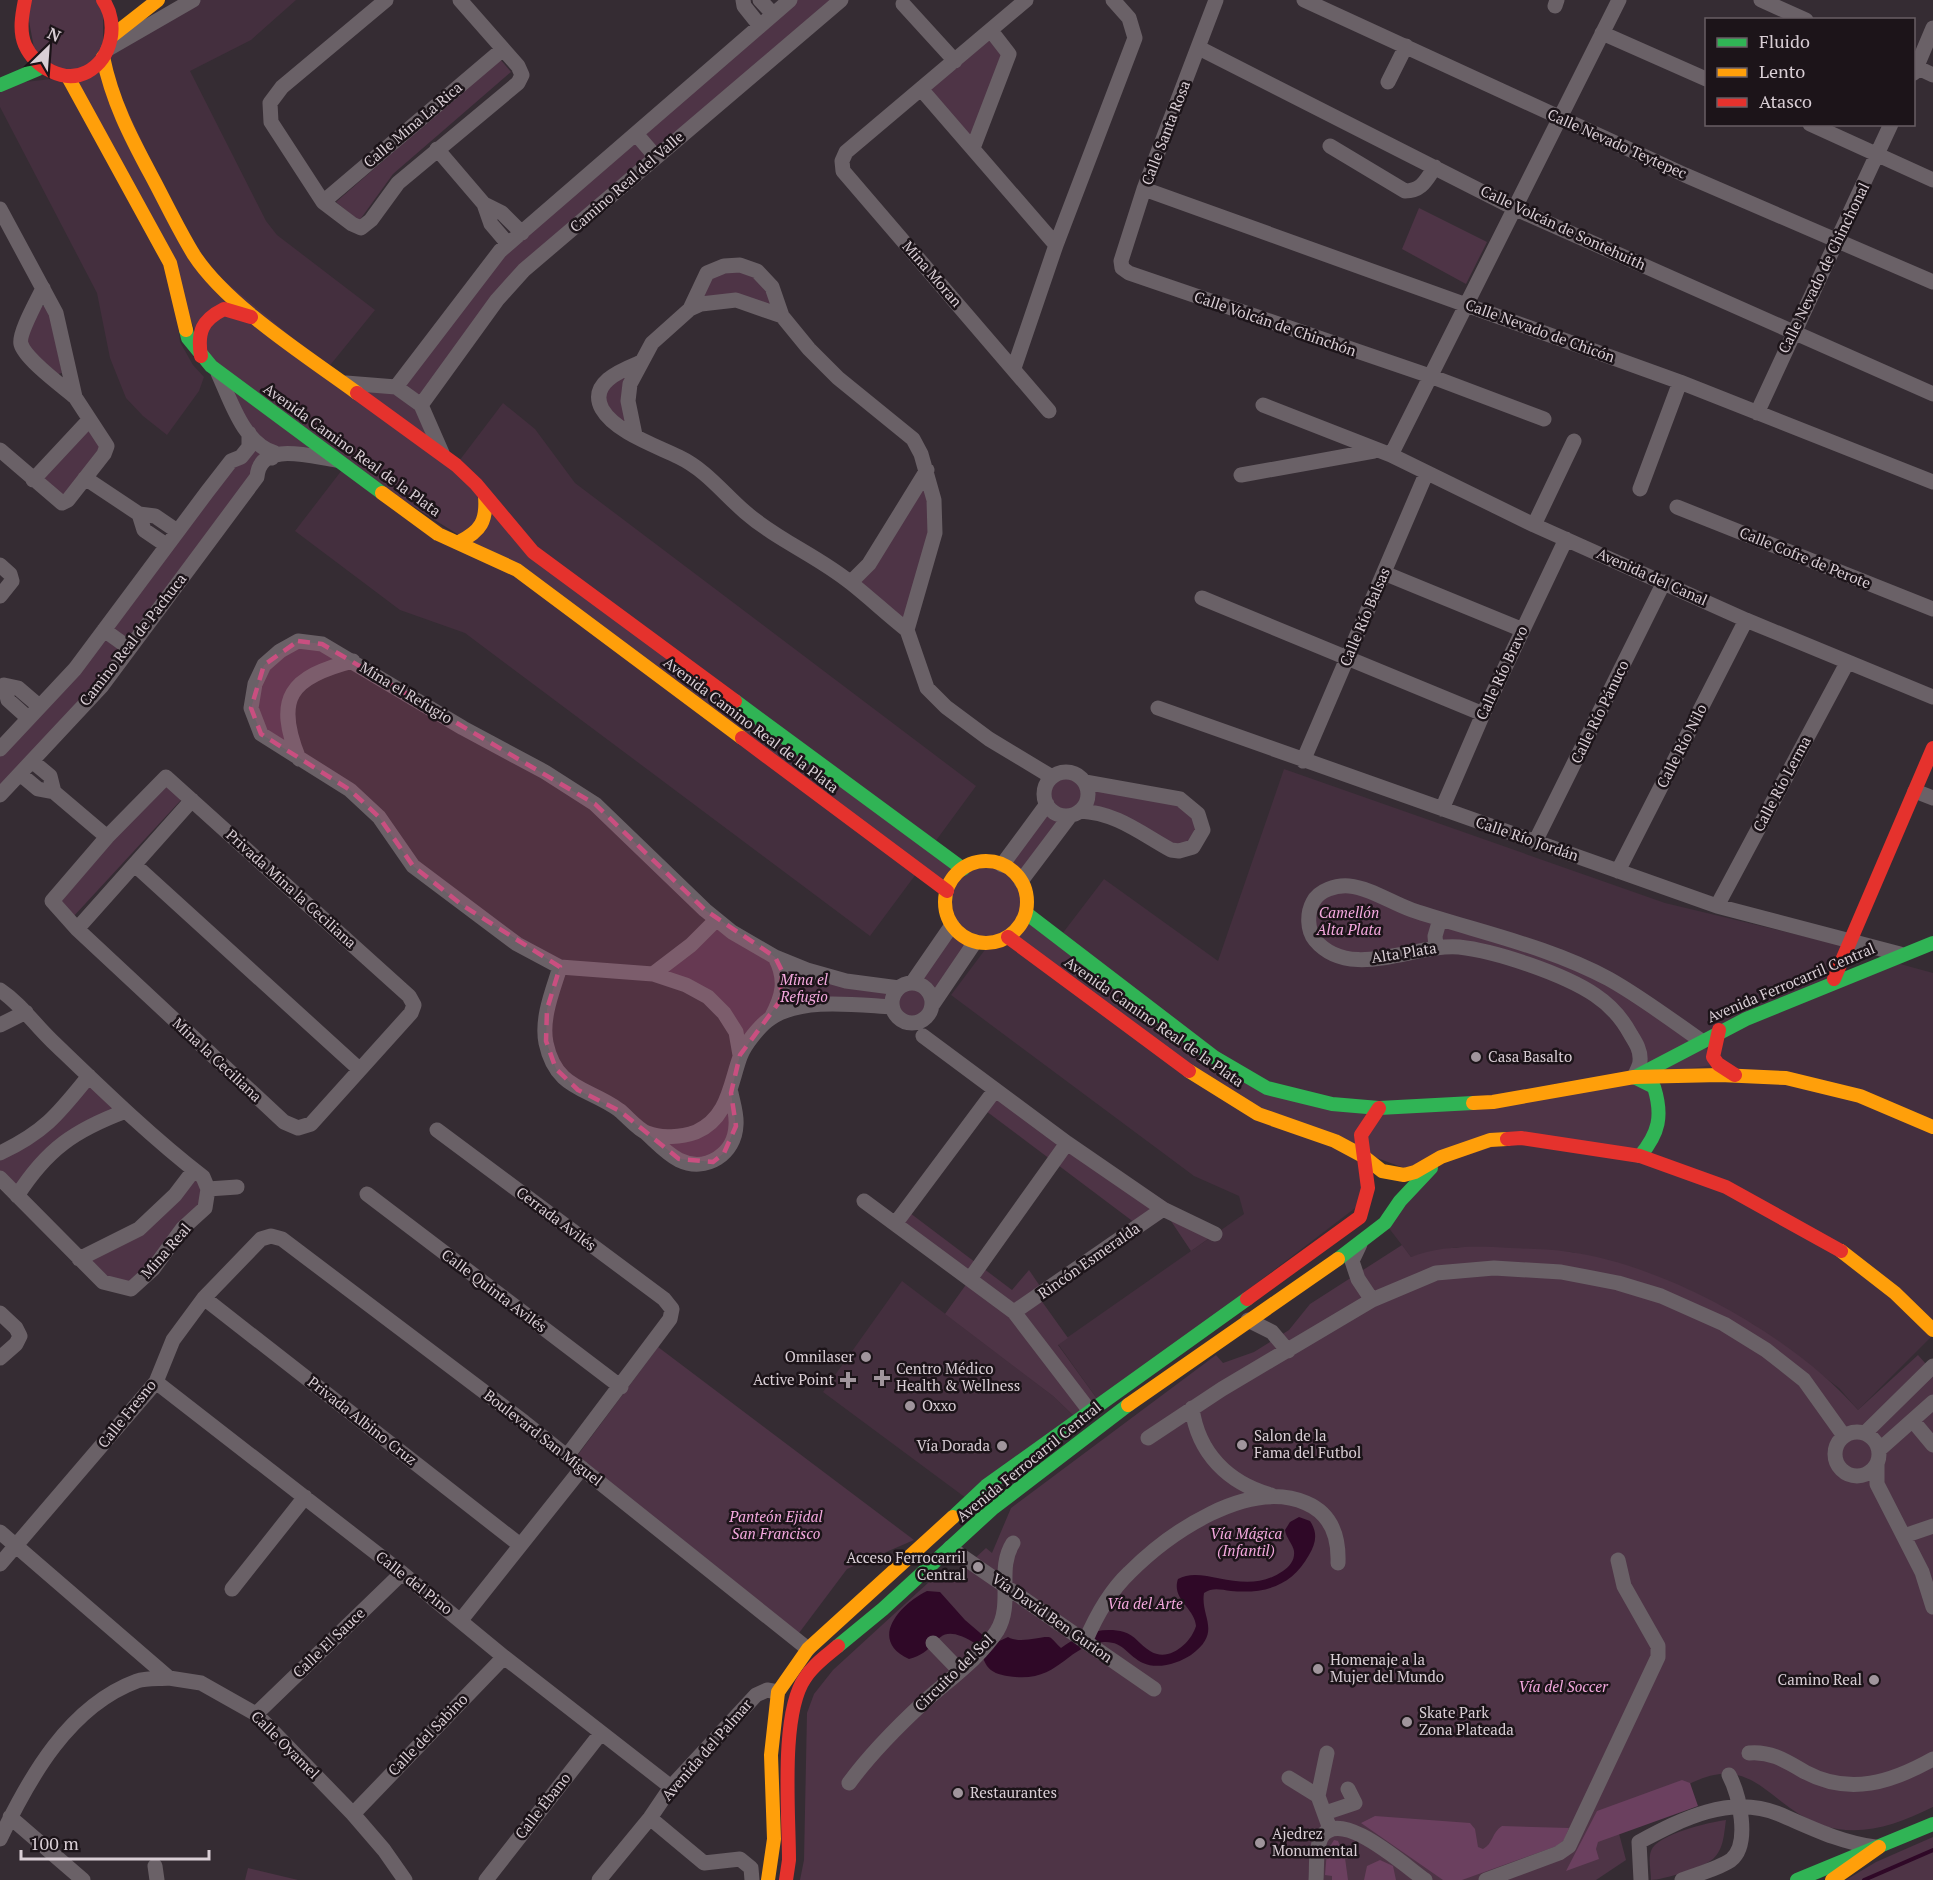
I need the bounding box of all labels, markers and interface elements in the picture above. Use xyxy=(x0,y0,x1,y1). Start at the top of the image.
north arrow xyxy=(18,18,78,78)
legend xyxy=(1705,18,1915,126)
text: N xyxy=(44,22,64,47)
text: Fluido xyxy=(1759,29,1810,53)
text: Lento xyxy=(1759,59,1805,83)
street label: Calle Mina La Rica xyxy=(359,77,466,171)
street label: Calle Santa Rosa xyxy=(1136,77,1194,188)
text: Atasco xyxy=(1759,89,1812,113)
street label: Calle Nevado Teytepec xyxy=(1545,103,1690,183)
street label: Camino Real del Valle xyxy=(565,126,688,236)
street label: Calle Nevado de Chinchonal xyxy=(1773,179,1873,356)
street label: Calle Volcán de Sontehuith xyxy=(1478,180,1649,274)
street label: Mina Moran xyxy=(899,236,967,311)
street label: Calle Volcán de Chinchón xyxy=(1192,286,1359,360)
street label: Calle Nevado de Chicón xyxy=(1463,294,1618,366)
street label: Avenida Camino Real de la Plata xyxy=(260,378,446,521)
street label: Calle Cofre de Perote xyxy=(1737,522,1874,593)
street label: Avenida del Canal xyxy=(1594,543,1711,609)
street label: Calle Río Balsas xyxy=(1334,564,1394,669)
street label: Camino Real de Pachuca xyxy=(74,569,191,710)
street label: Calle Río Bravo xyxy=(1471,622,1532,723)
street label: Avenida Camino Real de la Plata xyxy=(660,652,844,797)
street label: Mina el Refugio xyxy=(357,657,457,728)
street label: Calle Río Pánuco xyxy=(1565,657,1633,767)
street label: Calle Río Nilo xyxy=(1651,700,1711,791)
street label: Calle Río Lerma xyxy=(1748,732,1815,835)
street label: Calle Río Jordán xyxy=(1473,811,1581,865)
street label: Privada Mina la Ceciliana xyxy=(222,824,361,952)
park label: Camellón Alta Plata xyxy=(1315,902,1382,939)
street label: Alta Plata xyxy=(1370,937,1438,967)
street label: Avenida Ferrocarril Central xyxy=(1704,938,1878,1027)
street label: Avenida Camino Real de la Plata xyxy=(1061,951,1249,1091)
park label: Mina el Refugio xyxy=(779,969,829,1006)
street label: Mina la Ceciliana xyxy=(169,1013,267,1106)
place label: Casa Basalto xyxy=(1488,1046,1572,1066)
marker: Casa Basalto xyxy=(1469,1050,1483,1064)
street label: Cerrada Avilés xyxy=(513,1182,601,1255)
street label: Rincón Esmeralda xyxy=(1034,1217,1144,1303)
street label: Mina Real xyxy=(136,1219,195,1282)
street label: Calle Quinta Avilés xyxy=(438,1244,551,1336)
place label: Omnilaser xyxy=(785,1346,854,1366)
marker: Omnilaser xyxy=(859,1350,873,1364)
place label: Centro Médico Health & Wellness xyxy=(896,1358,1020,1395)
place label: Active Point xyxy=(753,1369,834,1389)
marker: Centro Médico Health & Wellness xyxy=(873,1369,891,1387)
street label: Privada Albino Cruz xyxy=(304,1371,421,1469)
marker: Active Point xyxy=(839,1371,857,1389)
street label: Calle Fresno xyxy=(92,1375,160,1452)
street label: Boulevard San Miguel xyxy=(480,1385,607,1490)
place label: Oxxo xyxy=(922,1395,956,1415)
street label: Avenida Ferrocarril Central xyxy=(952,1397,1105,1526)
marker: Oxxo xyxy=(903,1399,917,1413)
place label: Salon de la Fama del Futbol xyxy=(1254,1425,1361,1462)
place label: Vía Dorada xyxy=(916,1435,990,1455)
marker: Salon de la Fama del Futbol xyxy=(1235,1438,1249,1452)
marker: Vía Dorada xyxy=(995,1439,1009,1453)
park label: Panteón Ejidal San Francisco xyxy=(728,1506,824,1543)
park label: Vía Mágica (Infantil) xyxy=(1210,1523,1282,1560)
street label: Calle del Pino xyxy=(372,1546,457,1618)
place label: Acceso Ferrocarril Central xyxy=(846,1547,966,1584)
marker: Acceso Ferrocarril Central xyxy=(971,1560,985,1574)
street label: Vía David Ben Gurion xyxy=(988,1568,1117,1667)
park label: Vía del Arte xyxy=(1107,1593,1183,1613)
street label: Calle El Sauce xyxy=(288,1603,369,1682)
street label: Circuito del Sol xyxy=(910,1630,997,1715)
place label: Homenaje a la Mujer del Mundo xyxy=(1330,1649,1444,1686)
marker: Homenaje a la Mujer del Mundo xyxy=(1311,1662,1325,1676)
place label: Camino Real xyxy=(1778,1669,1862,1689)
marker: Camino Real xyxy=(1867,1673,1881,1687)
park label: Vía del Soccer xyxy=(1518,1676,1609,1696)
street label: Calle del Sabino xyxy=(383,1689,472,1780)
street label: Avenida del Palmar xyxy=(657,1694,756,1804)
place label: Skate Park Zona Plateada xyxy=(1419,1702,1514,1739)
street label: Calle Oyamel xyxy=(247,1706,324,1783)
marker: Skate Park Zona Plateada xyxy=(1400,1715,1414,1729)
street label: Calle Ébano xyxy=(510,1768,574,1843)
place label: Restaurantes xyxy=(970,1782,1057,1802)
marker: Restaurantes xyxy=(951,1786,965,1800)
scale bar xyxy=(21,1823,208,1861)
place label: Ajedrez Monumental xyxy=(1272,1823,1358,1860)
text: 100 m xyxy=(30,1831,79,1855)
marker: Ajedrez Monumental xyxy=(1253,1836,1267,1850)

